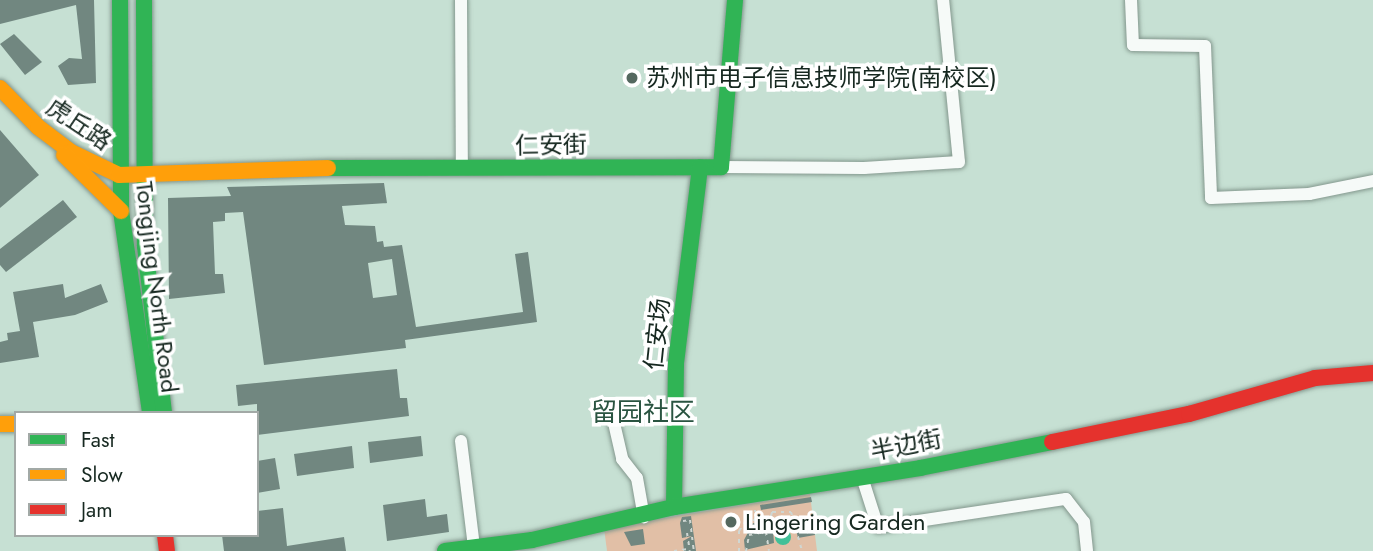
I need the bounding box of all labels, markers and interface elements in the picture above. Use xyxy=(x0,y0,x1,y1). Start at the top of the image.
place label: 苏州市电子信息技师学院(南校区) xyxy=(646,64,997,92)
marker: 苏州市电子信息技师学院(南校区) xyxy=(624,70,640,86)
street label: 虎丘路 xyxy=(41,92,117,156)
street label: 仁安街 xyxy=(515,130,587,160)
street label: Tongjing North Road xyxy=(130,180,184,394)
street label: 仁安场 xyxy=(639,297,675,371)
district label: 留园社区 xyxy=(591,397,695,429)
legend xyxy=(14,411,259,537)
street label: 半边街 xyxy=(868,424,944,466)
text: Fast xyxy=(81,425,114,455)
text: Slow xyxy=(81,460,123,490)
text: Jam xyxy=(81,495,113,525)
place label: Lingering Garden xyxy=(745,508,926,536)
marker: Lingering Garden xyxy=(723,514,739,530)

